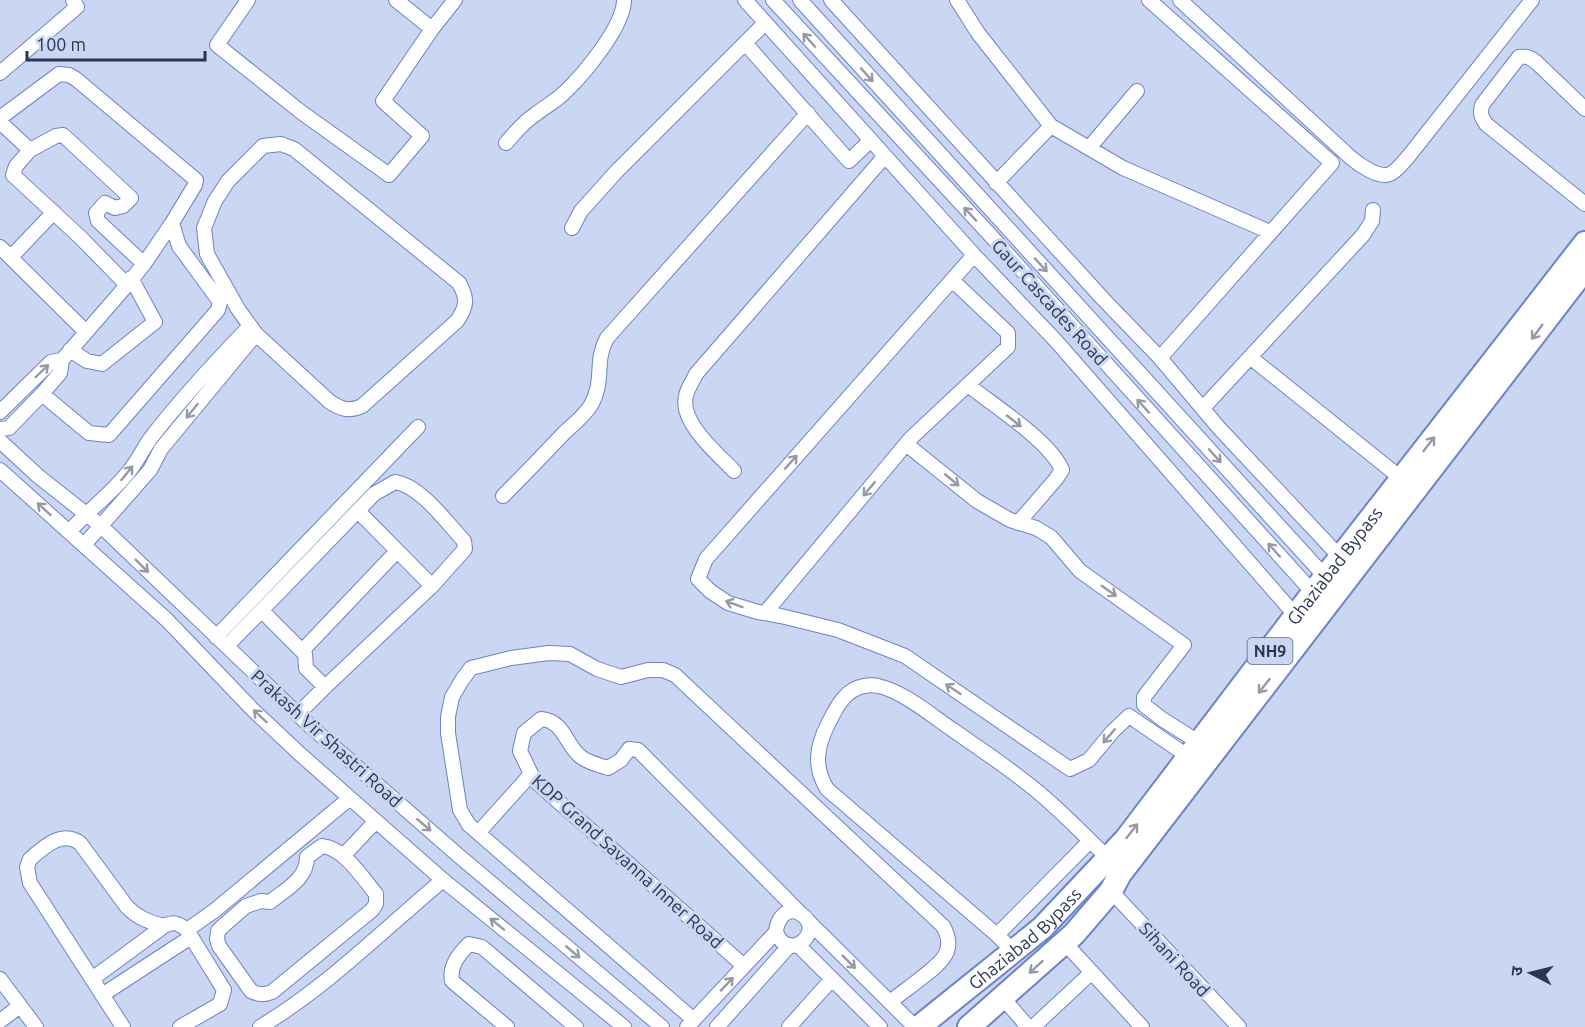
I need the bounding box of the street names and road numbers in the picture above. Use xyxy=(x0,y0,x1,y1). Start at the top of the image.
street label: Gaur Cascades Road xyxy=(988,235,1112,369)
street label: Ghaziabad Bypass xyxy=(1283,503,1386,628)
road number: NH9 xyxy=(1248,638,1292,664)
street label: Prakash Vir Shastri Road xyxy=(248,665,406,811)
street label: KDP Grand Savanna Inner Road xyxy=(529,770,727,952)
street label: Ghaziabad Bypass xyxy=(964,883,1085,993)
street label: Sihani Road xyxy=(1136,918,1214,1000)

